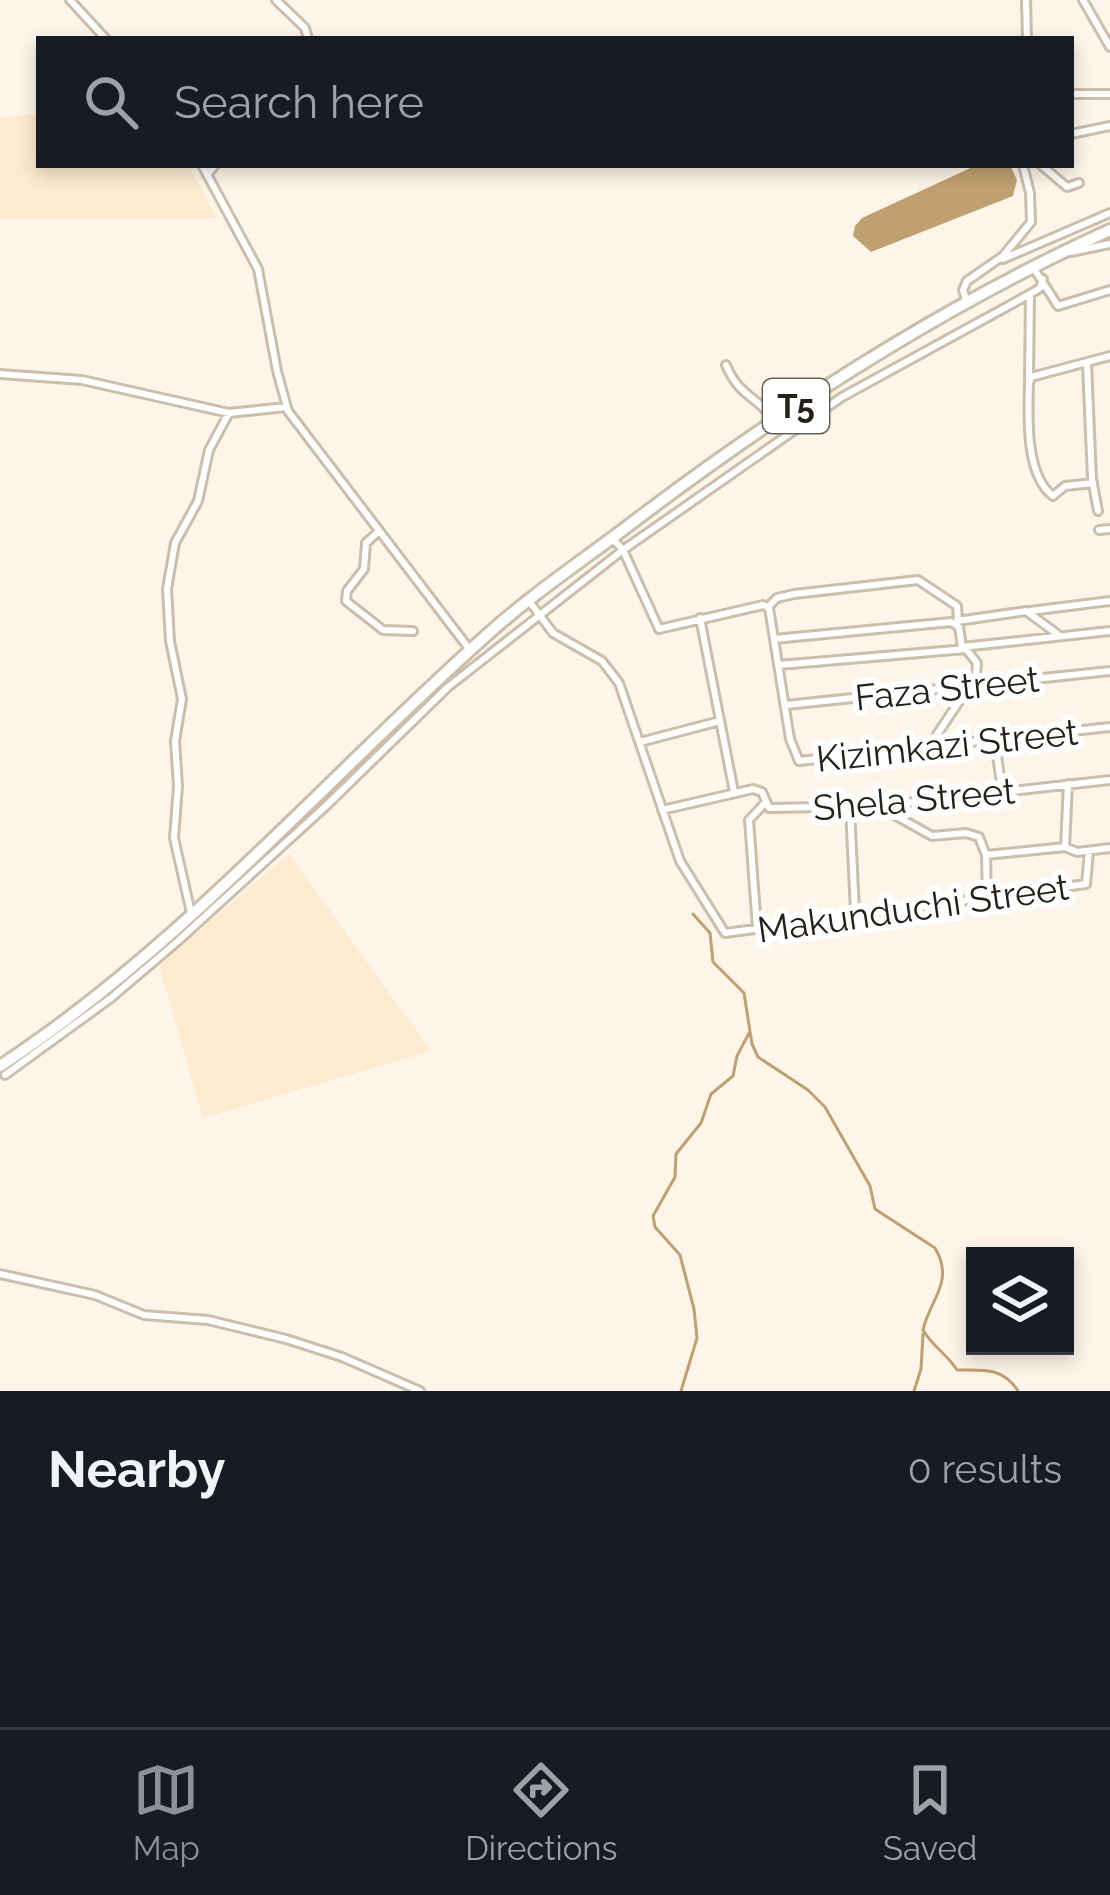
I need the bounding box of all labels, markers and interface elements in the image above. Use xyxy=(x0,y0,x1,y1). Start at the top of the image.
search box xyxy=(36,36,1074,168)
icon: search xyxy=(78,69,144,135)
text: Search here xyxy=(174,76,424,129)
road number: T5 xyxy=(763,379,829,433)
street label: Faza Street xyxy=(853,657,1041,719)
street label: Kizimkazi Street xyxy=(814,710,1080,780)
street label: Shela Street xyxy=(811,769,1017,829)
street label: Makunduchi Street xyxy=(755,865,1071,951)
map controls xyxy=(966,1247,1074,1355)
button: layers xyxy=(966,1247,1074,1355)
text: Nearby xyxy=(48,1439,225,1499)
text: 0 results xyxy=(908,1446,1062,1492)
tab: Map xyxy=(133,1757,200,1868)
tab: Directions xyxy=(465,1757,618,1868)
tab: Saved xyxy=(883,1757,977,1868)

